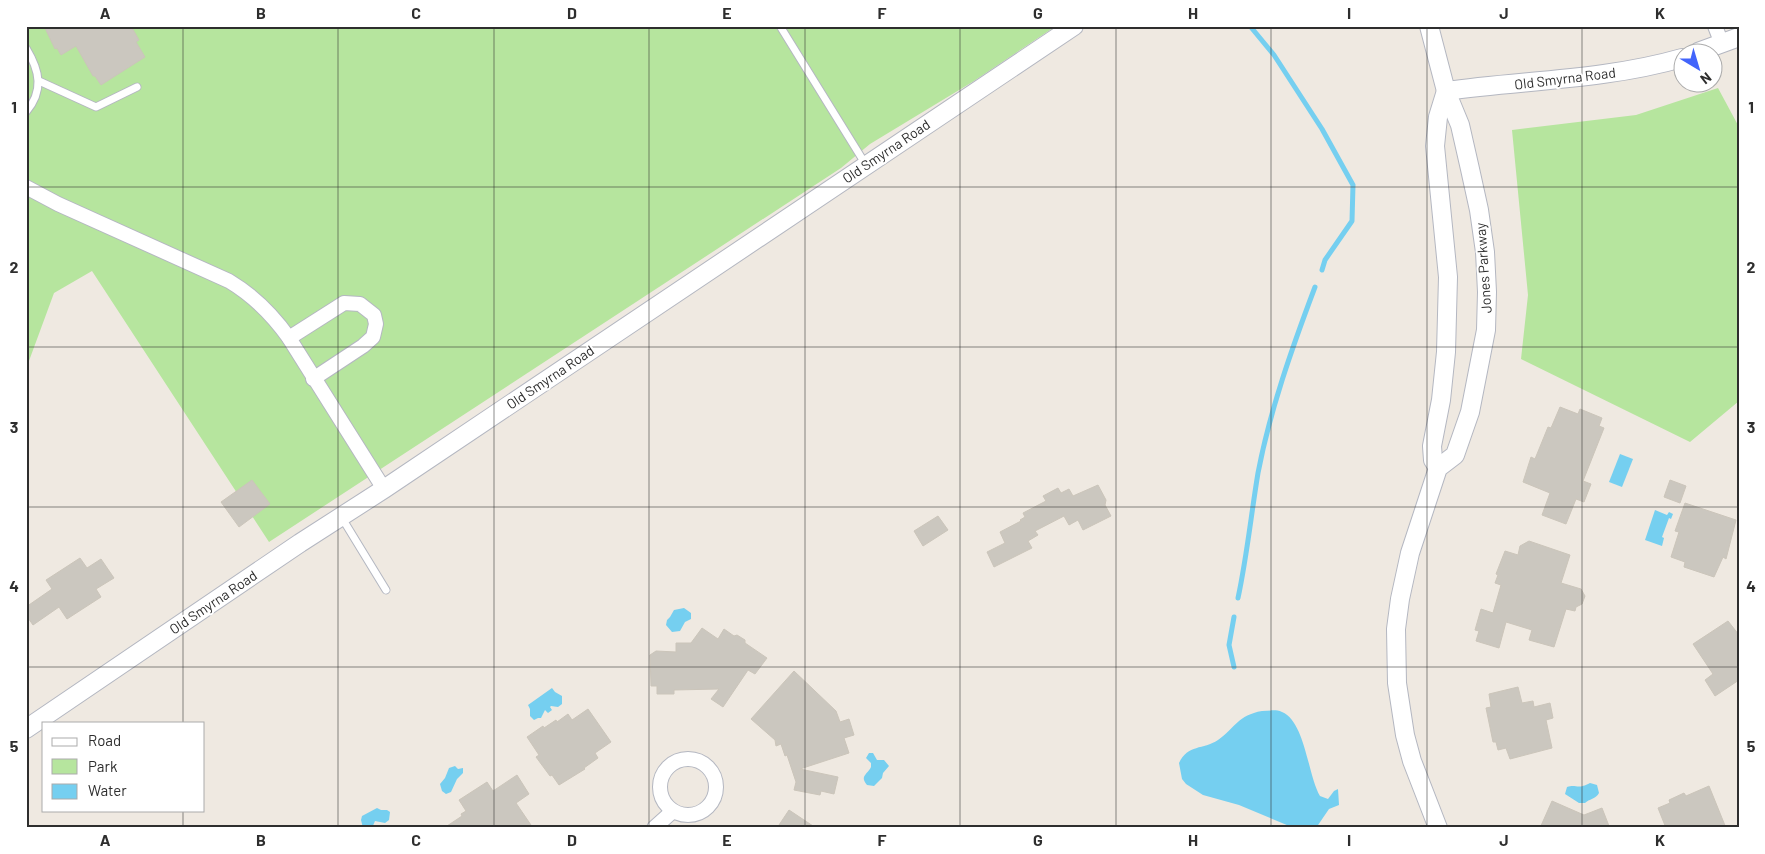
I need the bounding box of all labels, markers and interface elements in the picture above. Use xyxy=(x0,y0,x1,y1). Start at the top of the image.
text: A xyxy=(100,3,111,22)
text: B xyxy=(256,3,266,22)
text: C xyxy=(411,3,421,22)
text: D xyxy=(567,3,577,22)
text: E xyxy=(722,3,732,22)
text: F xyxy=(878,3,887,22)
text: G xyxy=(1033,3,1043,22)
text: H xyxy=(1188,3,1198,22)
text: I xyxy=(1347,3,1351,22)
text: J xyxy=(1499,3,1509,22)
text: K xyxy=(1655,3,1665,22)
north arrow xyxy=(1672,42,1722,92)
street label: Old Smyrna Road xyxy=(1513,63,1617,93)
text: N xyxy=(1697,69,1715,88)
text: 1 xyxy=(11,97,17,116)
text: 1 xyxy=(1748,97,1754,116)
street label: Old Smyrna Road xyxy=(839,115,933,187)
street label: Jones Parkway xyxy=(1471,221,1495,314)
text: 2 xyxy=(10,257,19,276)
text: 2 xyxy=(1747,257,1756,276)
street label: Old Smyrna Road xyxy=(503,341,597,413)
text: 3 xyxy=(10,417,18,436)
text: 3 xyxy=(1747,417,1755,436)
street label: Old Smyrna Road xyxy=(166,566,260,638)
text: 4 xyxy=(9,576,19,595)
text: 4 xyxy=(1746,576,1756,595)
legend xyxy=(42,722,205,812)
text: Road xyxy=(88,731,121,749)
text: 5 xyxy=(10,736,19,755)
text: 5 xyxy=(1747,736,1756,755)
text: Park xyxy=(88,757,118,775)
text: Water xyxy=(88,781,127,799)
text: A xyxy=(100,830,111,849)
text: B xyxy=(256,830,266,849)
text: C xyxy=(411,830,421,849)
text: D xyxy=(567,830,577,849)
text: E xyxy=(722,830,732,849)
text: F xyxy=(878,830,887,849)
text: G xyxy=(1033,830,1043,849)
text: H xyxy=(1188,830,1198,849)
text: I xyxy=(1347,830,1351,849)
text: J xyxy=(1499,830,1509,849)
text: K xyxy=(1655,830,1665,849)

